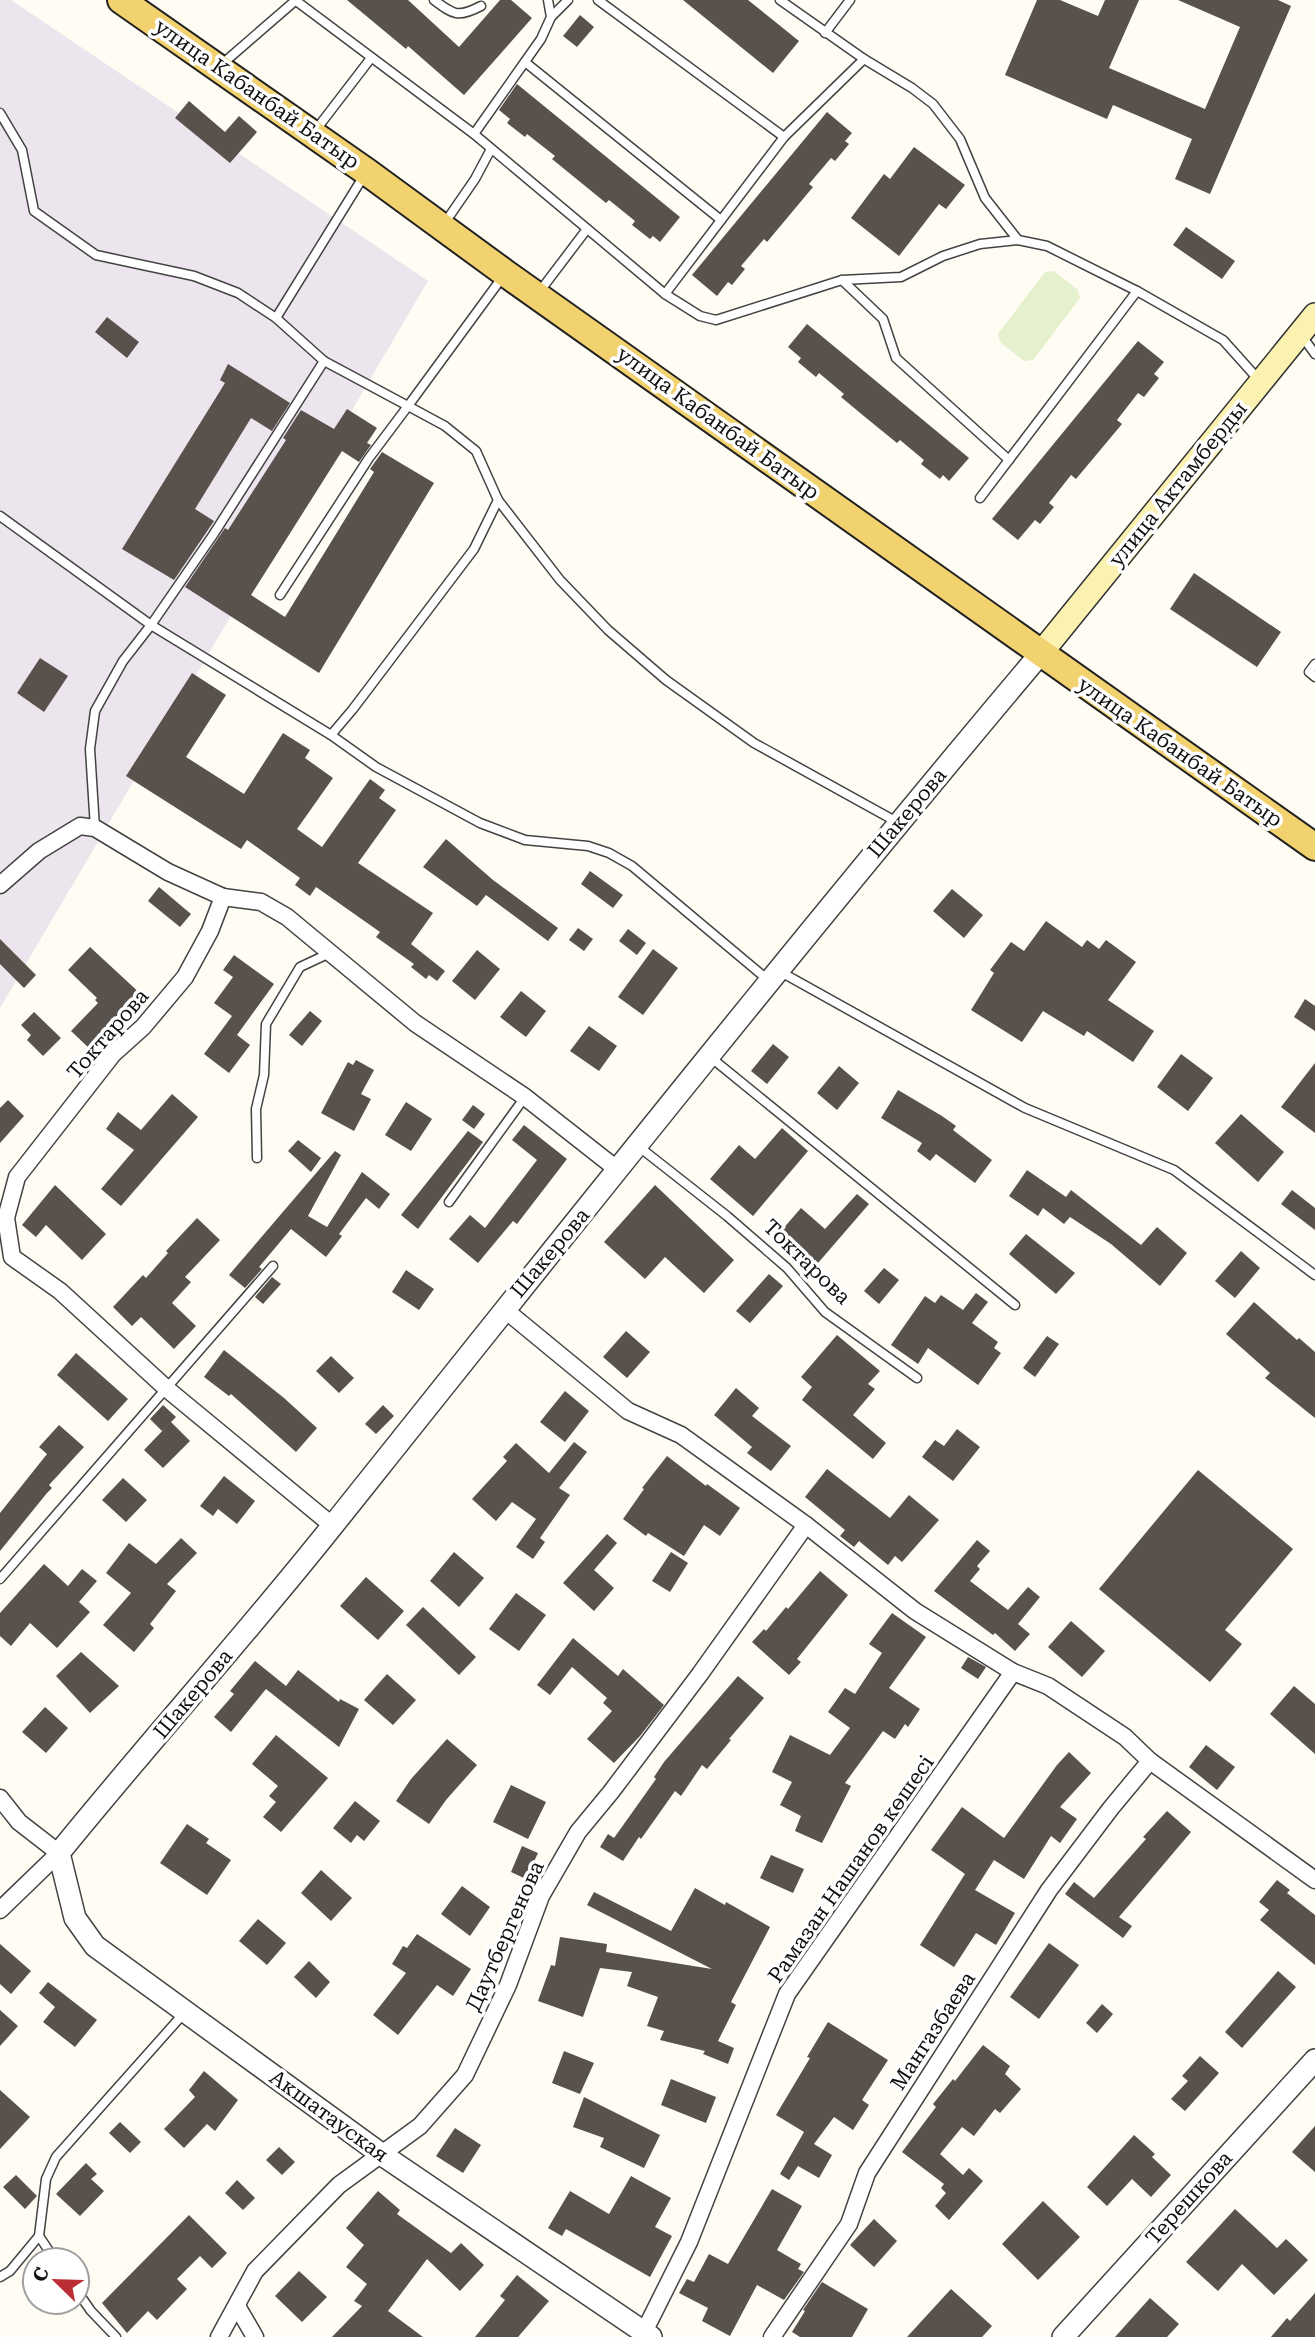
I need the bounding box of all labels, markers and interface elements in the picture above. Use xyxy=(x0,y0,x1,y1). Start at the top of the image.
street label: улица Кабанбай Батыр xyxy=(150,14,364,174)
street label: улица Кабанбай Батыр xyxy=(612,342,824,504)
street label: улица Актамберды xyxy=(1104,397,1252,571)
street label: улица Кабанбай Батыр xyxy=(1073,672,1287,832)
street label: Шакерова xyxy=(863,763,952,863)
street label: Токтарова xyxy=(62,984,154,1084)
street label: Шакерова xyxy=(506,1203,595,1303)
street label: Токтарова xyxy=(759,1215,856,1310)
street label: Шакерова xyxy=(149,1644,238,1744)
street label: Рамазан Нашанов көшесі xyxy=(763,1751,939,1987)
street label: Даутбергенова xyxy=(461,1857,549,2015)
street label: Мангазбаева xyxy=(886,1967,980,2095)
street label: Акшатауская xyxy=(265,2065,393,2167)
street label: Терешкова xyxy=(1141,2146,1238,2250)
north arrow xyxy=(21,2246,91,2316)
text: С xyxy=(28,2264,54,2285)

